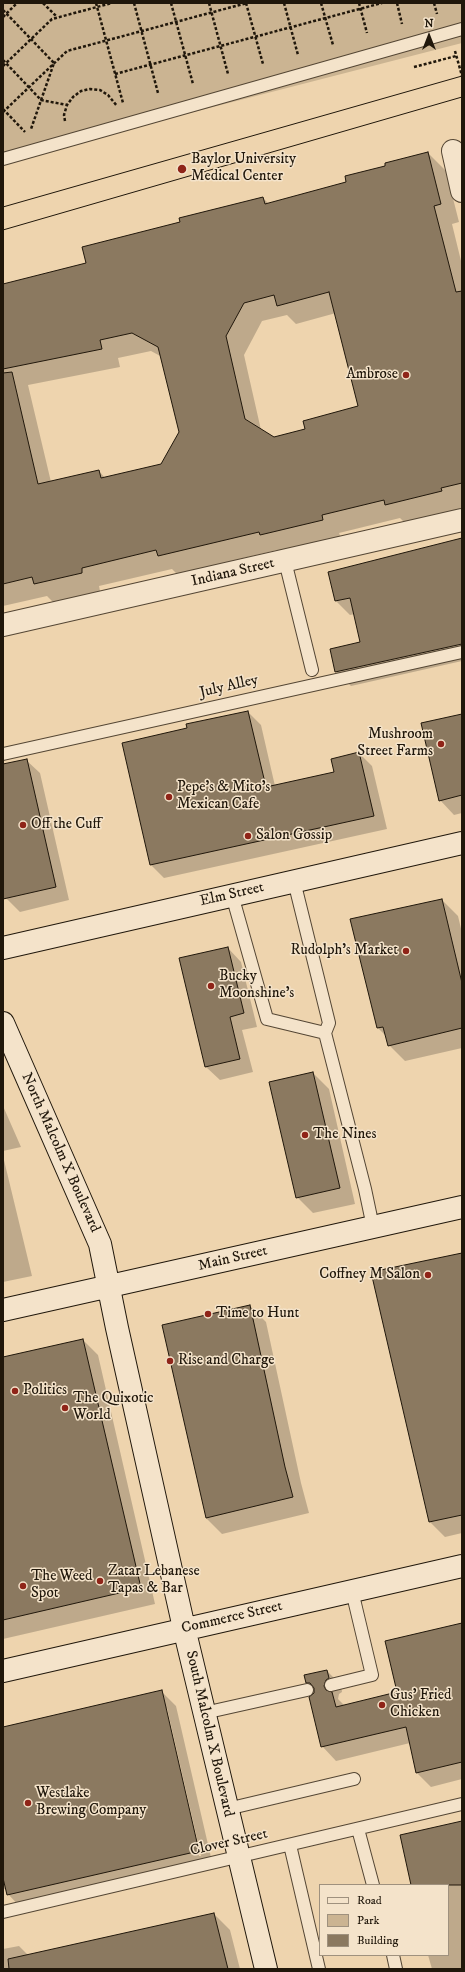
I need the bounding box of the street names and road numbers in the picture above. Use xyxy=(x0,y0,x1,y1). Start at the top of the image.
street label: Indiana Street xyxy=(190,555,276,591)
street label: July Alley xyxy=(198,672,260,702)
street label: Elm Street xyxy=(198,879,266,911)
street label: North Malcolm X Boulevard xyxy=(17,1070,103,1236)
street label: Main Street xyxy=(197,1242,269,1276)
street label: Commerce Street xyxy=(180,1598,284,1638)
street label: South Malcolm X Boulevard xyxy=(181,1649,237,1819)
street label: Clover Street xyxy=(189,1825,269,1861)

